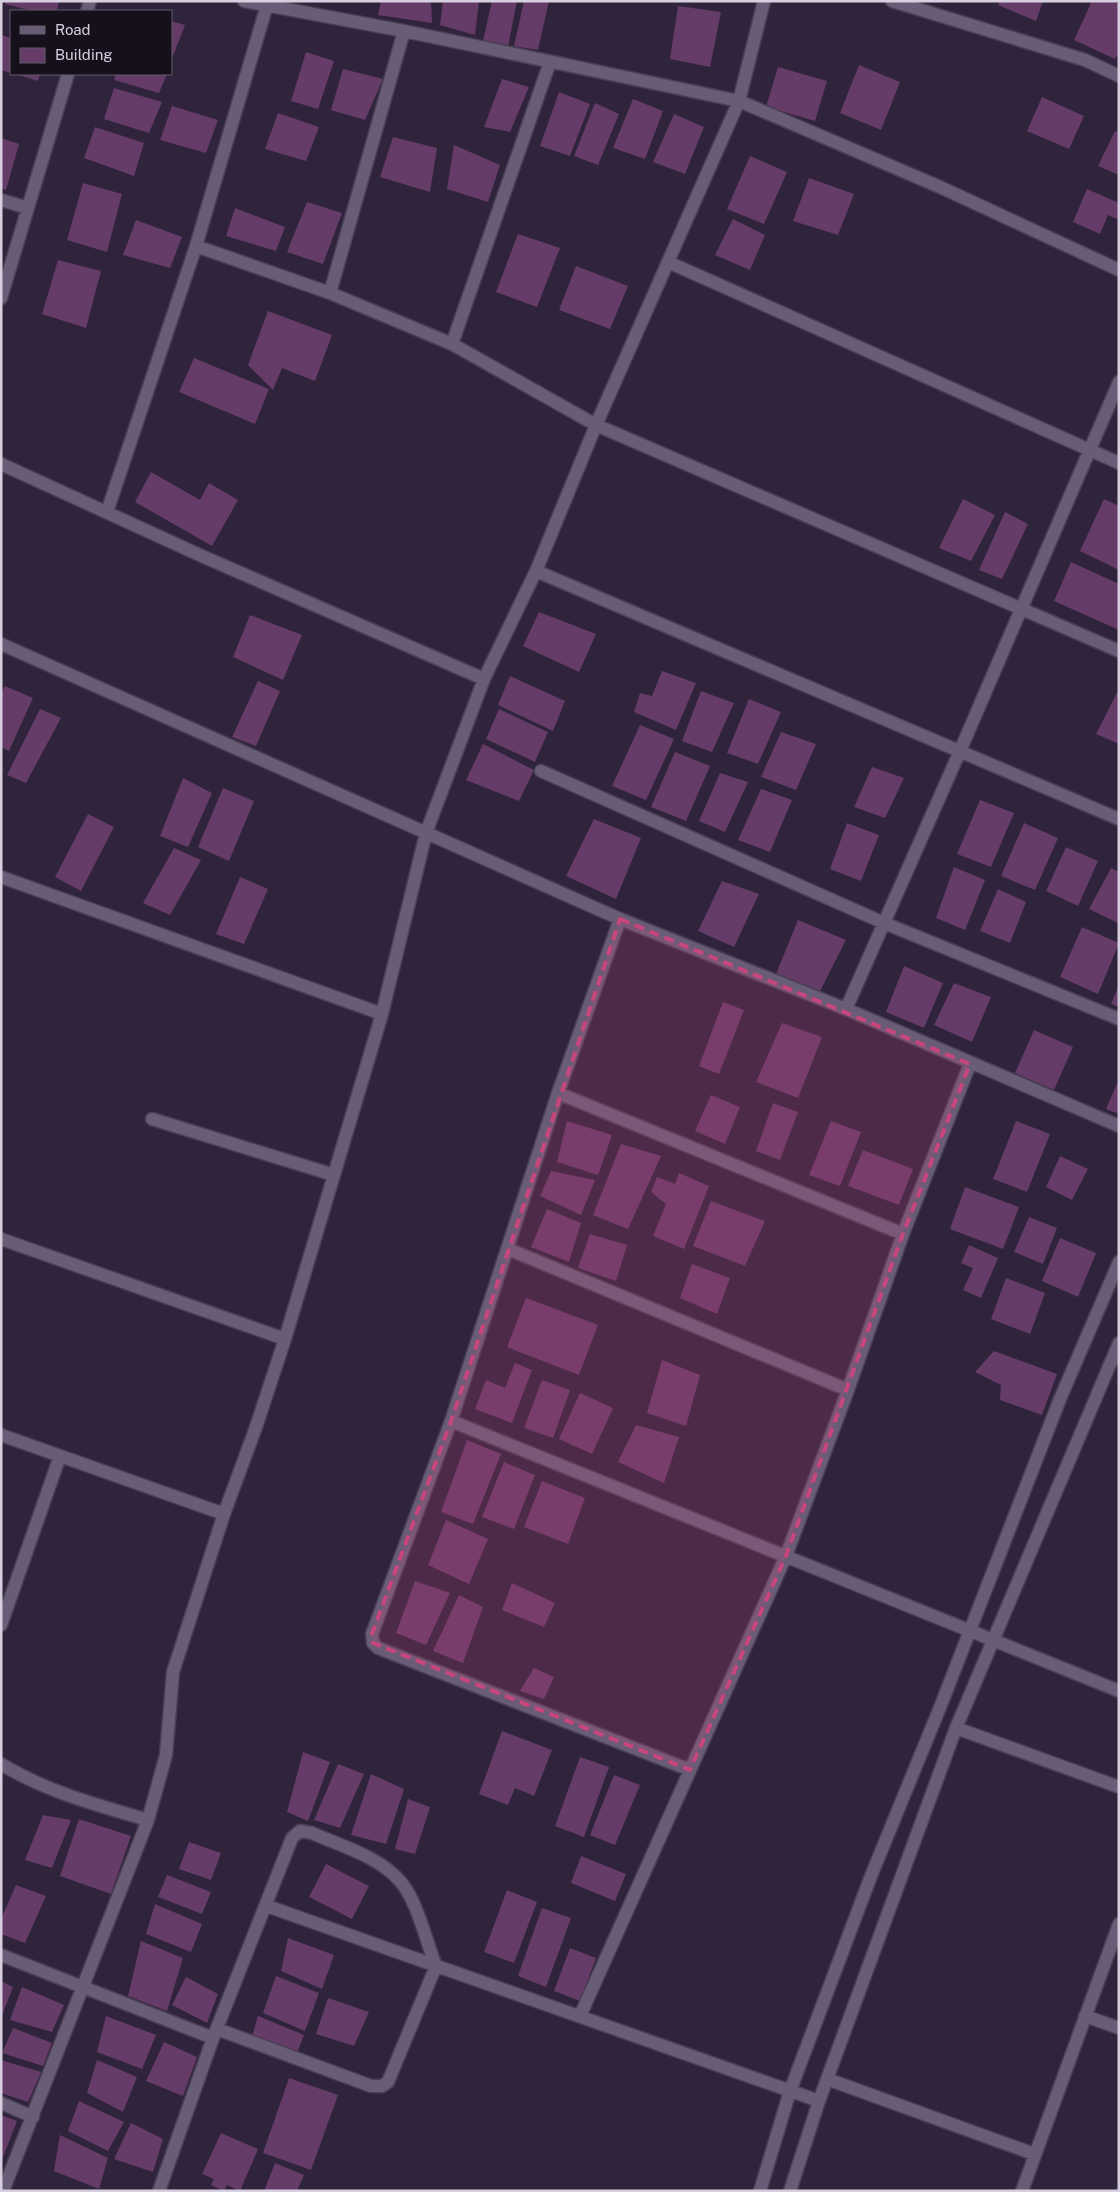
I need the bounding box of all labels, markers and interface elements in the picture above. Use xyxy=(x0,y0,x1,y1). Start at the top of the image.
legend xyxy=(10,10,172,75)
text: Road xyxy=(55,21,91,38)
text: Building xyxy=(55,46,113,63)

